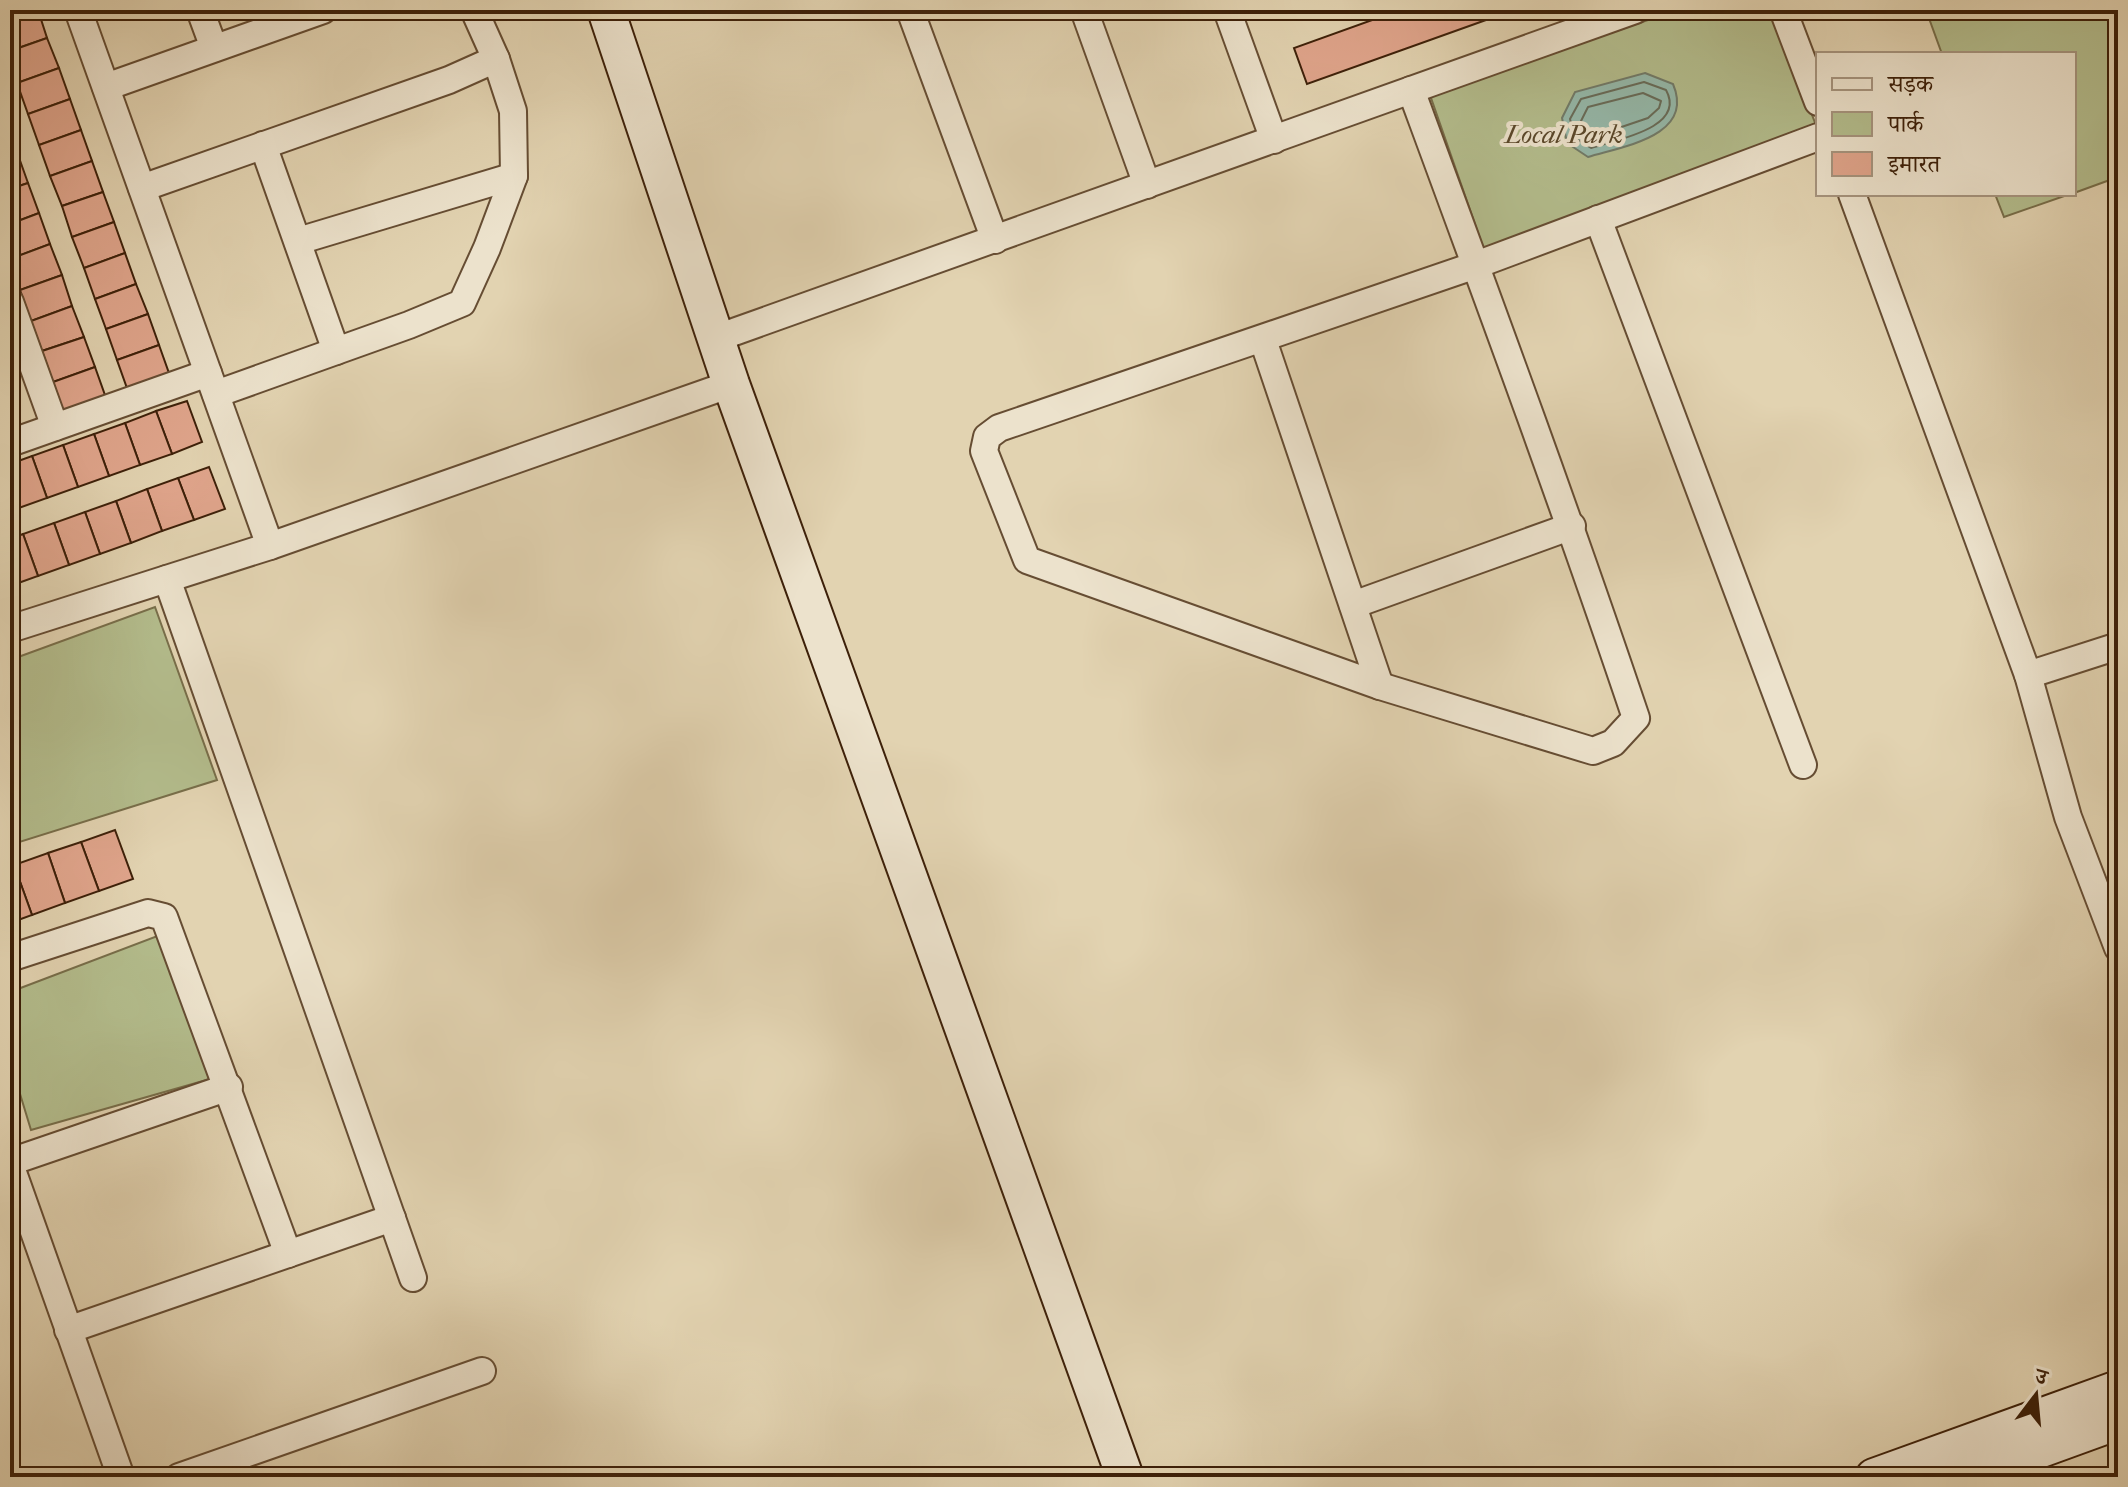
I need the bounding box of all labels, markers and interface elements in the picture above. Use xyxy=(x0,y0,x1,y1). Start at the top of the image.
legend xyxy=(1816,52,2076,196)
text: सड़क xyxy=(1887,70,1935,98)
text: पार्क xyxy=(1887,110,1925,138)
park label: Local Park xyxy=(1503,119,1623,150)
text: इमारत xyxy=(1887,150,1941,178)
north arrow xyxy=(1996,1355,2076,1435)
text: उ xyxy=(2030,1362,2052,1391)

